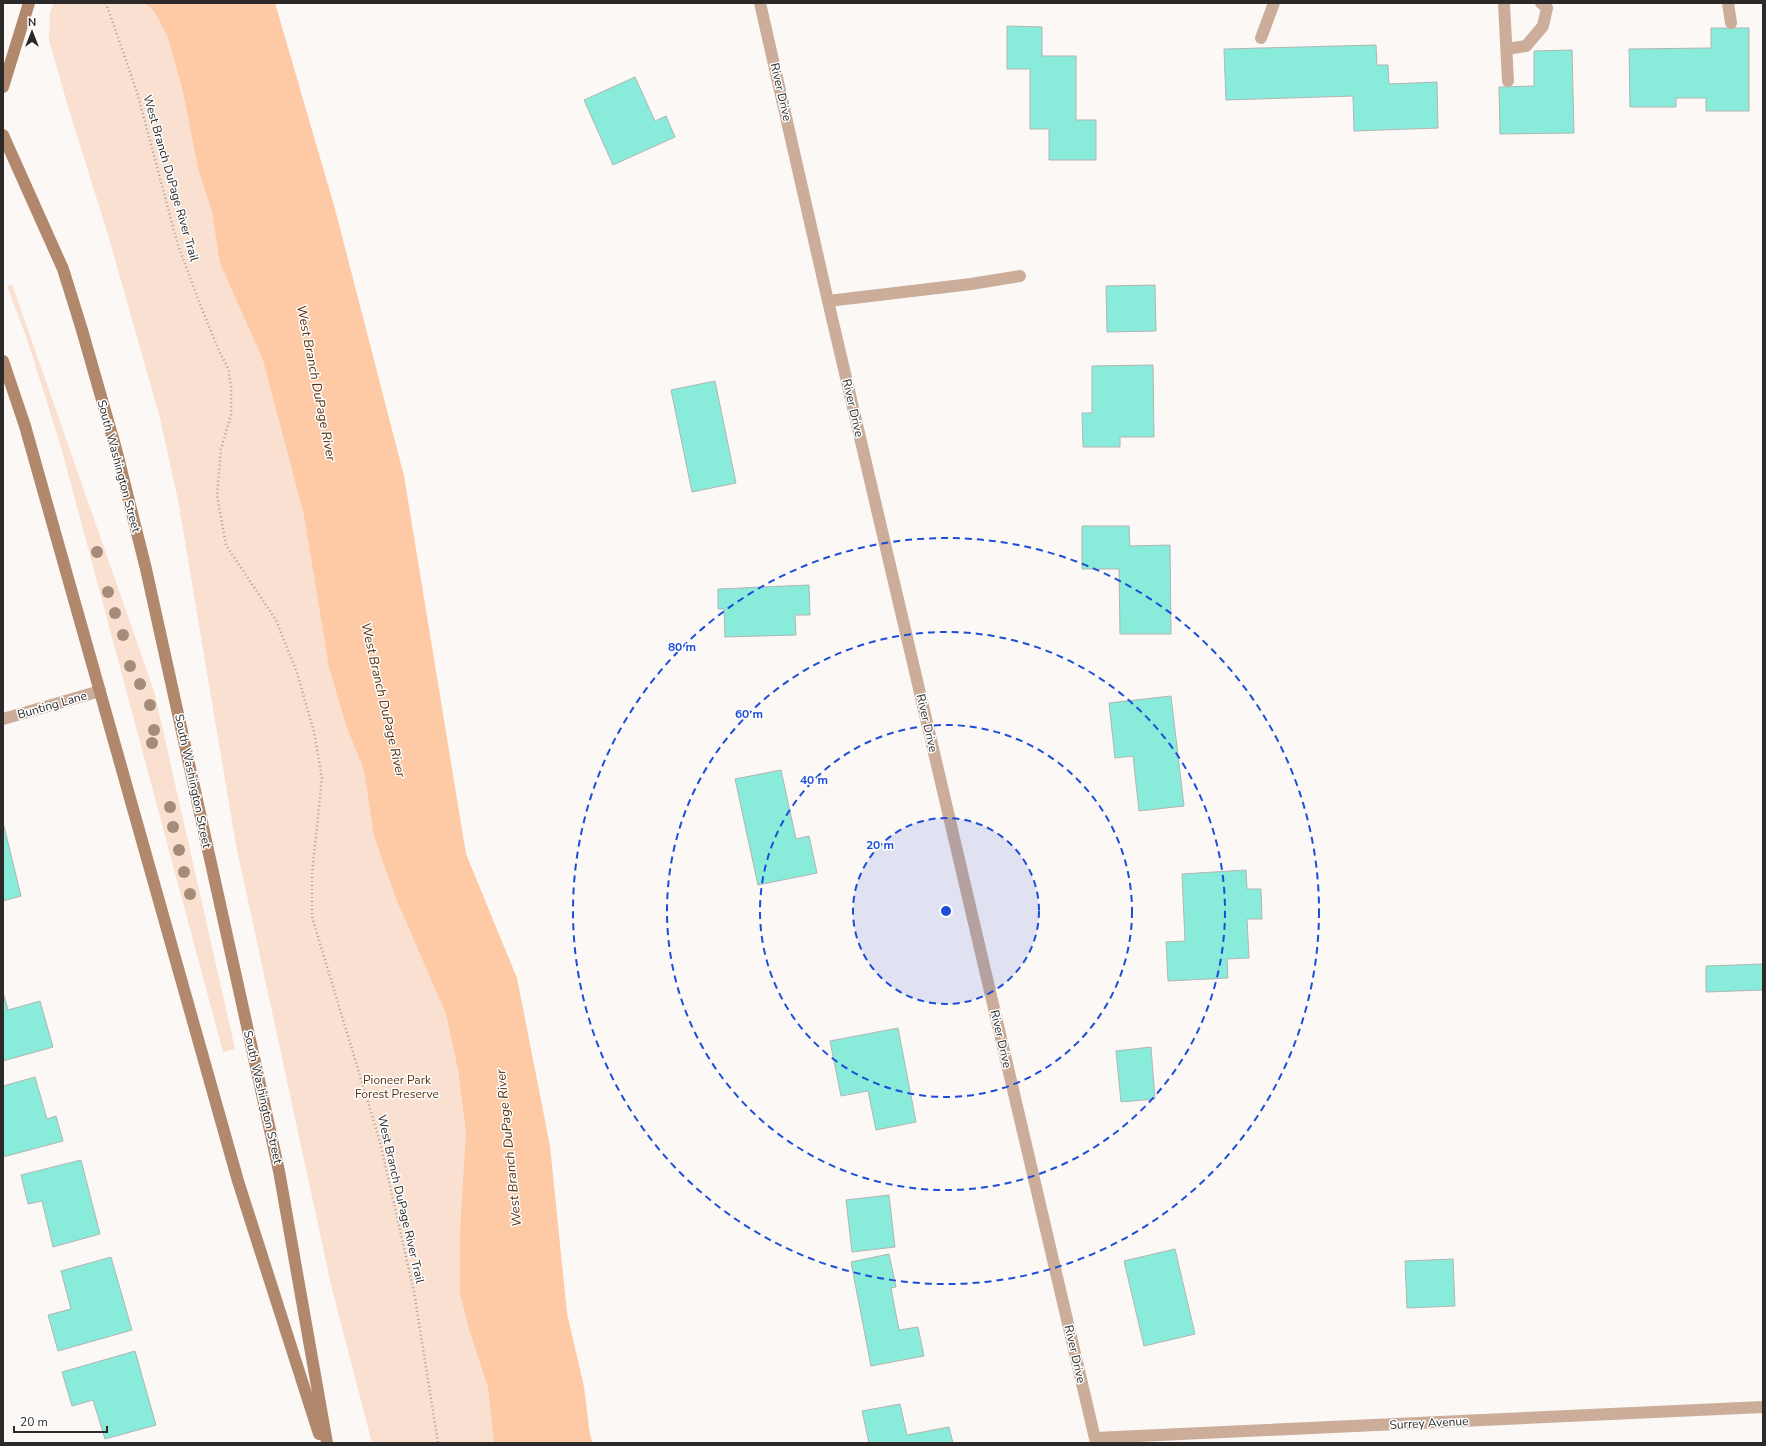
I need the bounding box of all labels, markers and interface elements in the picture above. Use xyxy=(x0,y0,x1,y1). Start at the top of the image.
north arrow xyxy=(12,12,52,52)
text: N xyxy=(28,15,36,30)
street label: River Drive xyxy=(767,61,795,123)
street label: West Branch DuPage River Trail xyxy=(140,93,203,264)
water label: West Branch DuPage River xyxy=(292,304,340,463)
street label: River Drive xyxy=(839,377,867,439)
street label: South Washington Street xyxy=(94,398,145,535)
water label: West Branch DuPage River xyxy=(356,621,410,780)
text: 80 m xyxy=(668,639,696,655)
street label: Bunting Lane xyxy=(15,687,89,723)
street label: River Drive xyxy=(913,692,941,754)
text: 60 m xyxy=(735,706,763,722)
street label: South Washington Street xyxy=(171,713,215,850)
text: 40 m xyxy=(800,772,828,788)
text: 20 m xyxy=(866,837,894,853)
centre of rings xyxy=(939,904,953,918)
street label: River Drive xyxy=(987,1008,1015,1070)
street label: South Washington Street xyxy=(240,1029,286,1166)
water label: West Branch DuPage River xyxy=(492,1068,526,1228)
park label: Pioneer Park Forest Preserve xyxy=(355,1072,439,1102)
street label: West Branch DuPage River Trail xyxy=(374,1113,428,1285)
street label: River Drive xyxy=(1061,1323,1089,1385)
scale bar xyxy=(14,1408,107,1434)
street label: Surrey Avenue xyxy=(1389,1413,1469,1433)
text: 20 m xyxy=(20,1414,48,1430)

